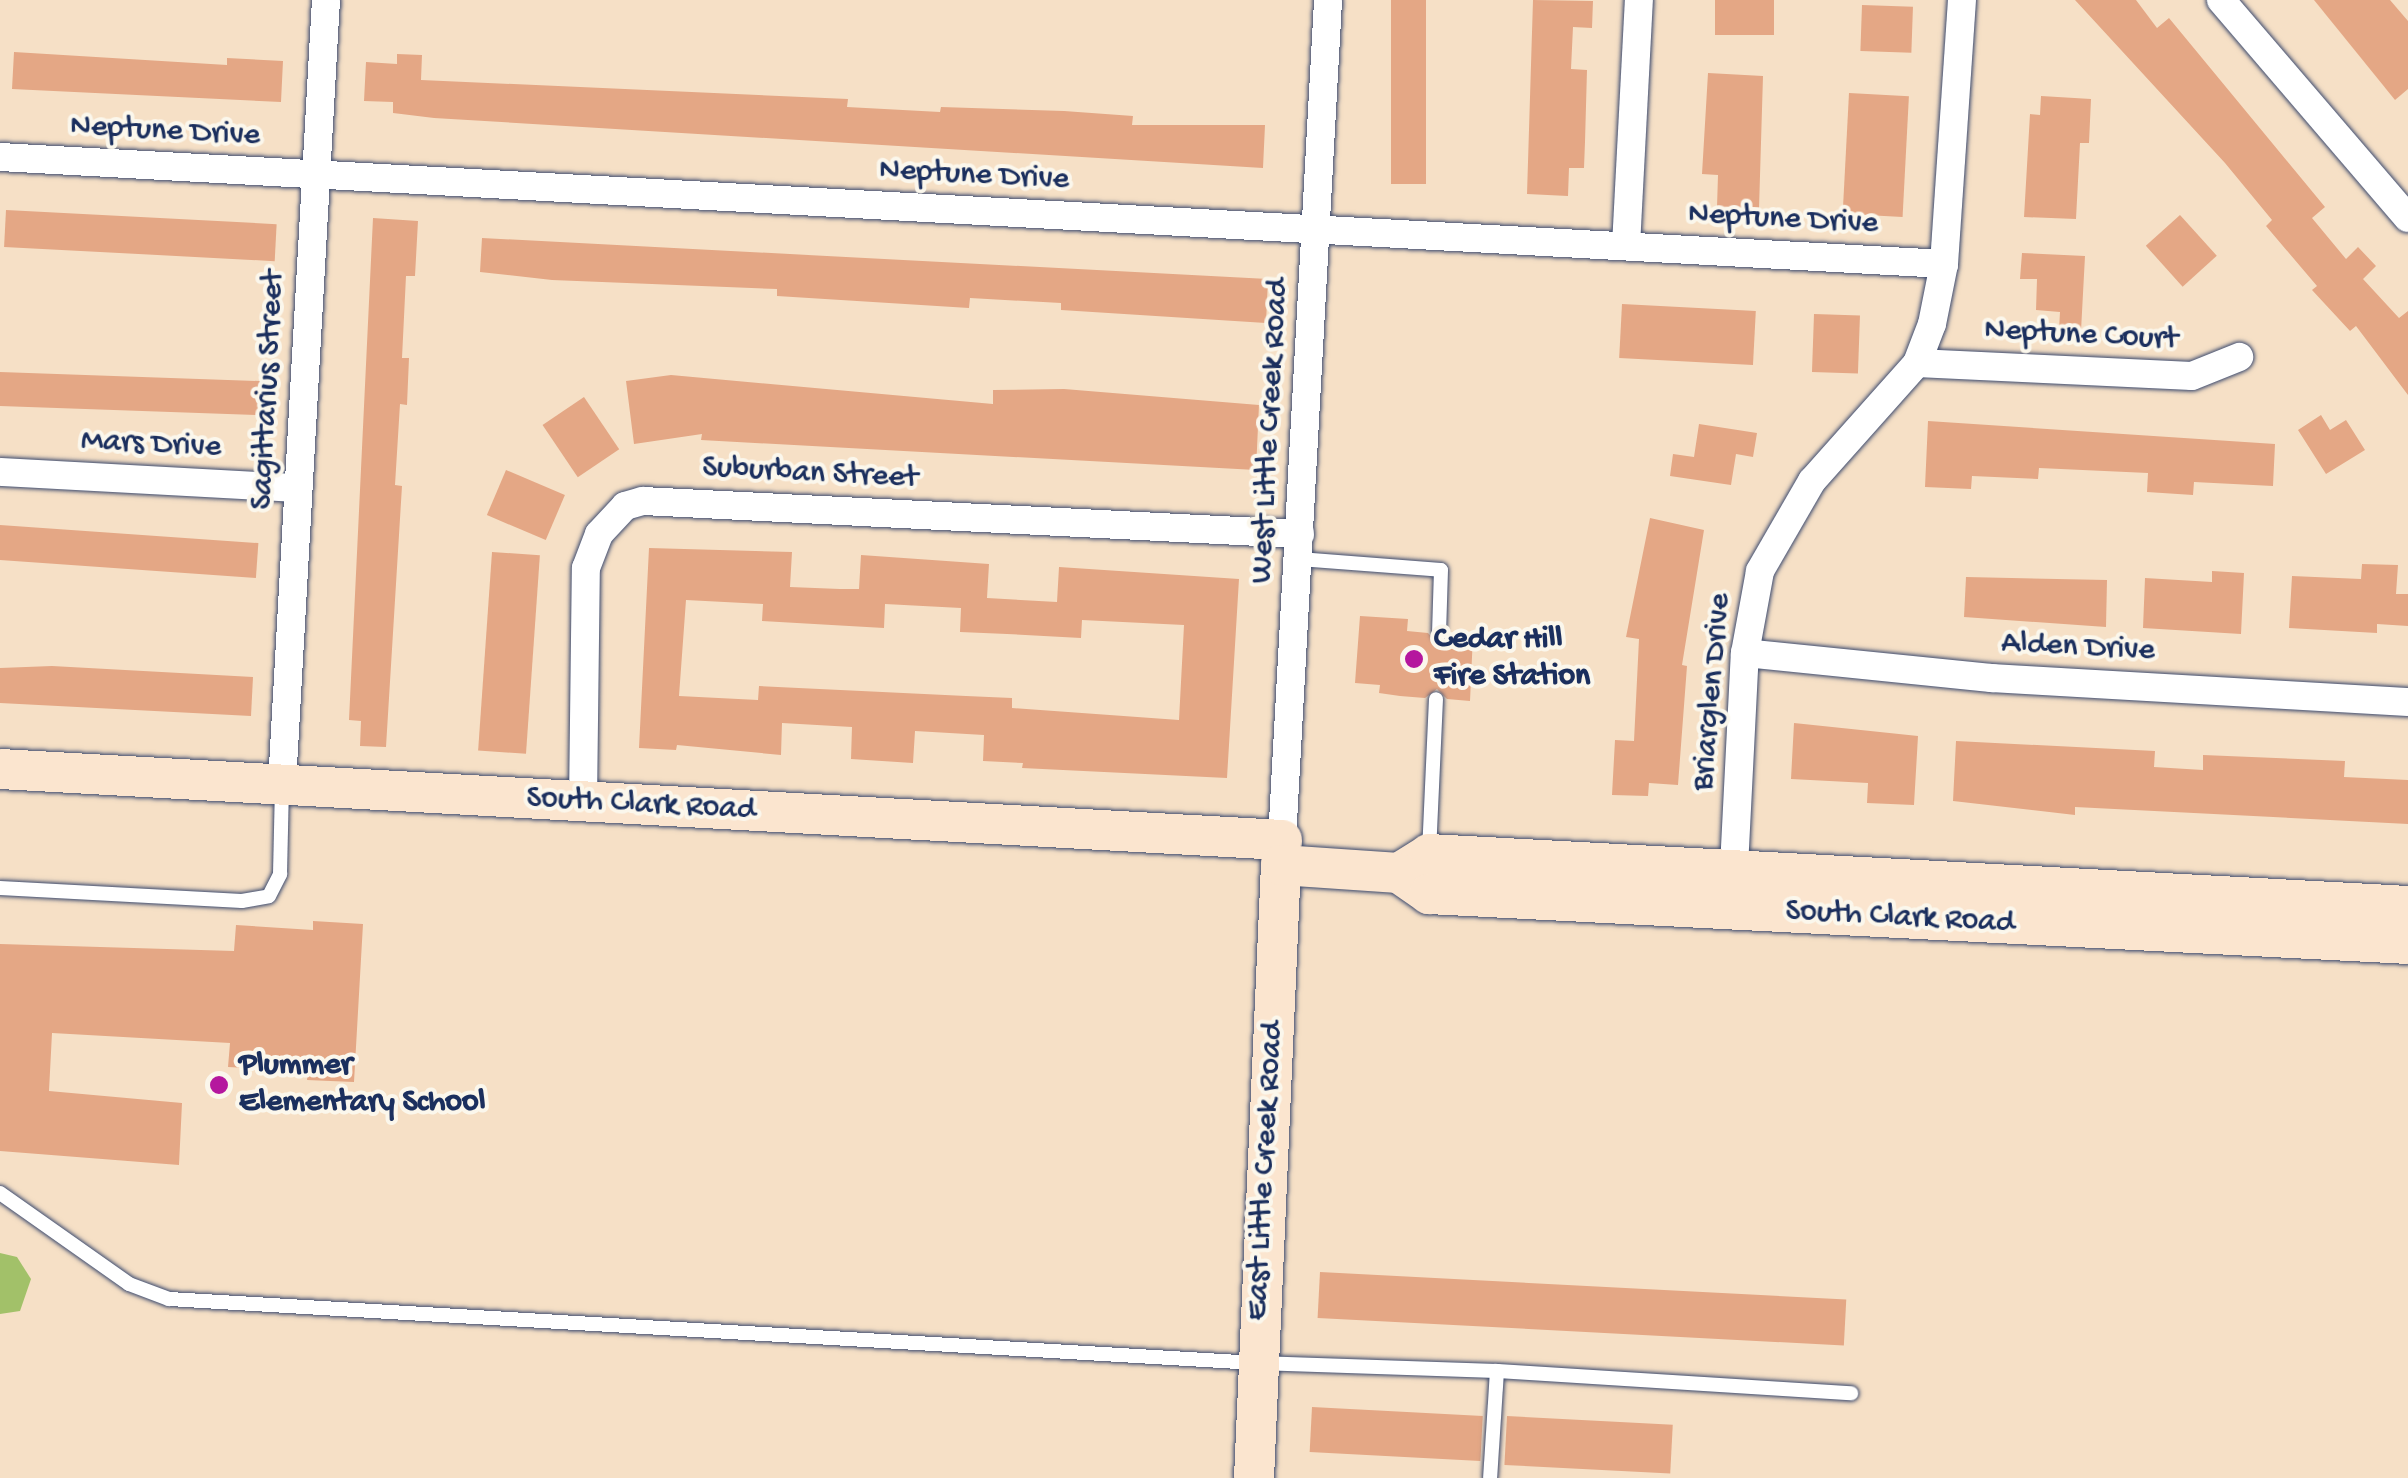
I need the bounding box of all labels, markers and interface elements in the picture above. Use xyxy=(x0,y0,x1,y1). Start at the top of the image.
street label: Neptune Drive xyxy=(69,108,261,156)
street label: Neptune Drive xyxy=(878,152,1070,200)
street label: Neptune Drive xyxy=(1687,196,1879,244)
street label: Sagittarius Street xyxy=(244,269,294,511)
street label: West Little Creek Road xyxy=(1244,277,1298,585)
street label: Neptune Court xyxy=(1983,312,2179,360)
street label: Mars Drive xyxy=(80,422,222,468)
street label: Suburban Street xyxy=(701,449,919,499)
street label: Briarglen Drive xyxy=(1685,592,1741,792)
place label: Cedar Hill Fire Station xyxy=(1434,622,1590,697)
street label: Alden Drive xyxy=(2000,625,2156,671)
marker: Cedar Hill Fire Station xyxy=(1403,648,1425,670)
street label: South Clark Road xyxy=(525,780,757,830)
street label: South Clark Road xyxy=(1784,893,2016,943)
street label: East Little Creek Road xyxy=(1239,1020,1293,1322)
place label: Plummer Elementary School xyxy=(239,1048,486,1123)
marker: Plummer Elementary School xyxy=(208,1074,230,1096)

